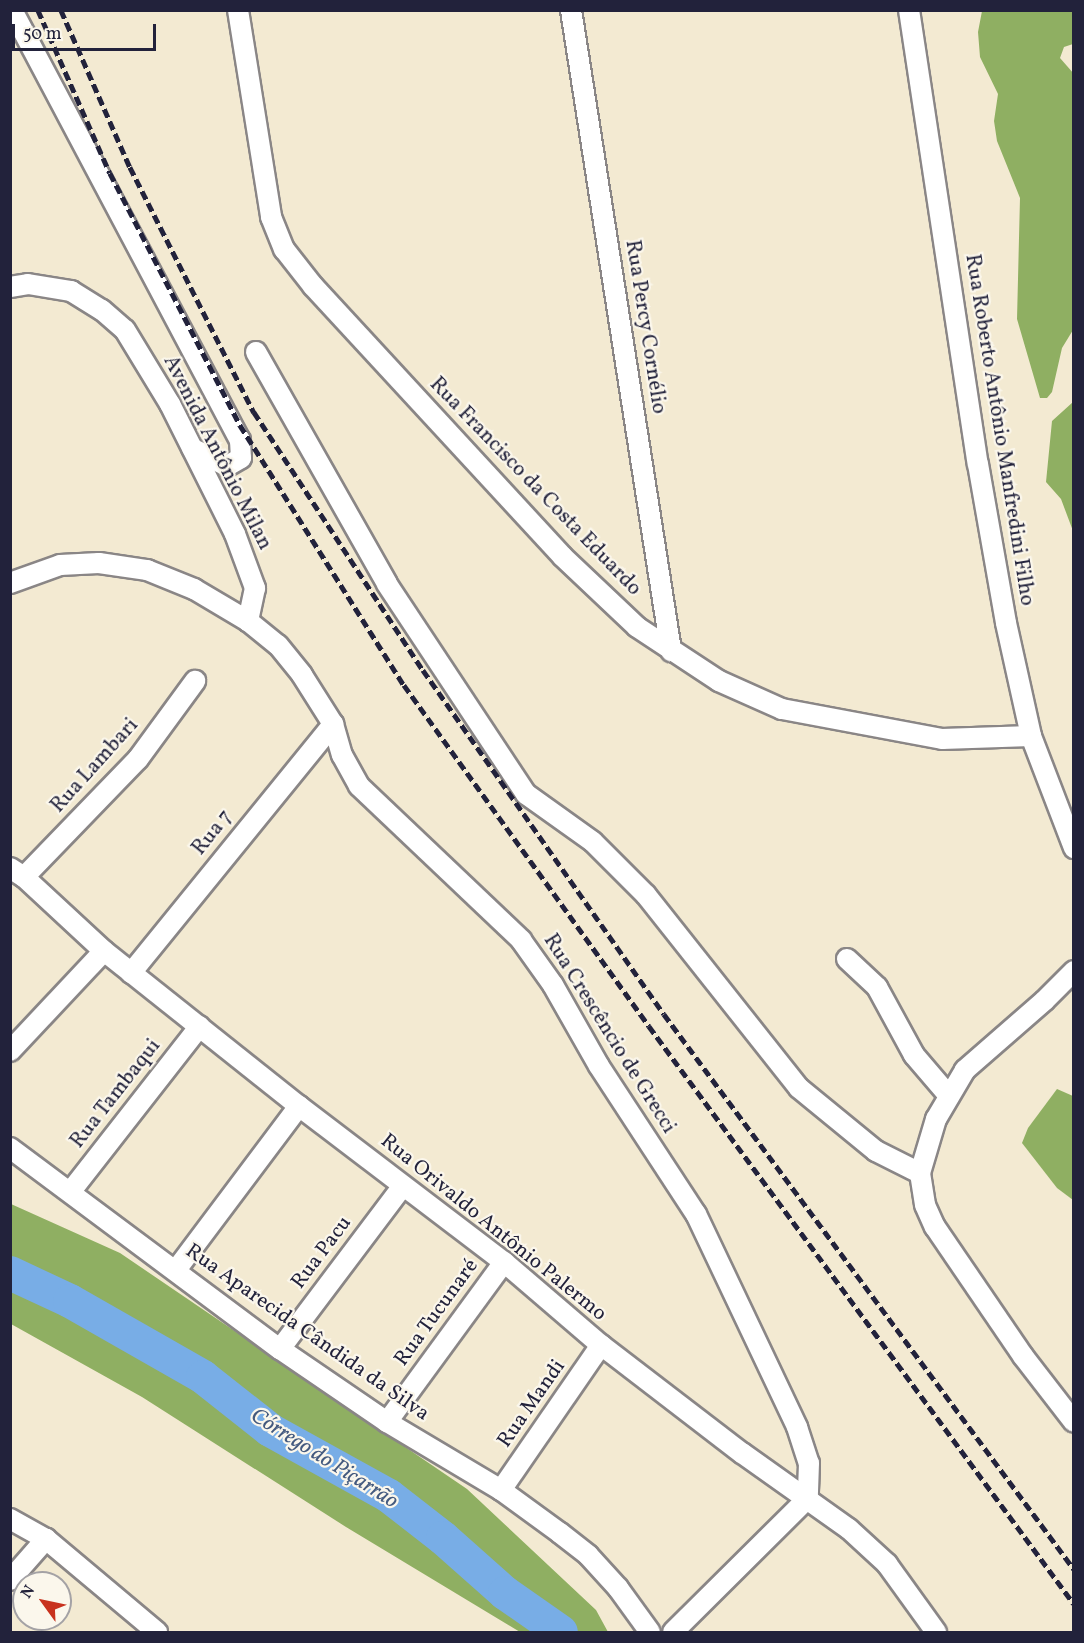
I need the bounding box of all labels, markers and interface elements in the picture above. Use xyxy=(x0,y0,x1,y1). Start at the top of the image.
scale bar xyxy=(15,12,159,50)
text: 50 m xyxy=(23,22,62,47)
street label: Rua Percy Cornélio xyxy=(619,238,671,416)
street label: Rua Roberto Antônio Manfredini Filho xyxy=(959,252,1039,608)
street label: Avenida Antônio Milan xyxy=(157,352,277,554)
street label: Rua Francisco da Costa Eduardo xyxy=(424,372,646,602)
street label: Rua Lambari xyxy=(46,713,144,819)
street label: Rua 7 xyxy=(187,805,239,861)
street label: Rua Crescêncio de Grecci xyxy=(537,930,681,1138)
street label: Rua Tambaqui xyxy=(65,1034,167,1154)
street label: Rua Orivaldo Antônio Palermo xyxy=(375,1129,611,1327)
street label: Rua Pacu xyxy=(286,1212,358,1294)
street label: Rua Aparecida Cândida da Silva xyxy=(180,1239,434,1427)
street label: Rua Tucunaré xyxy=(390,1254,484,1372)
street label: Rua Mandi xyxy=(493,1355,571,1453)
water label: Córrego do Piçarrão xyxy=(245,1403,403,1515)
north arrow xyxy=(12,1571,72,1631)
text: N xyxy=(16,1581,41,1603)

